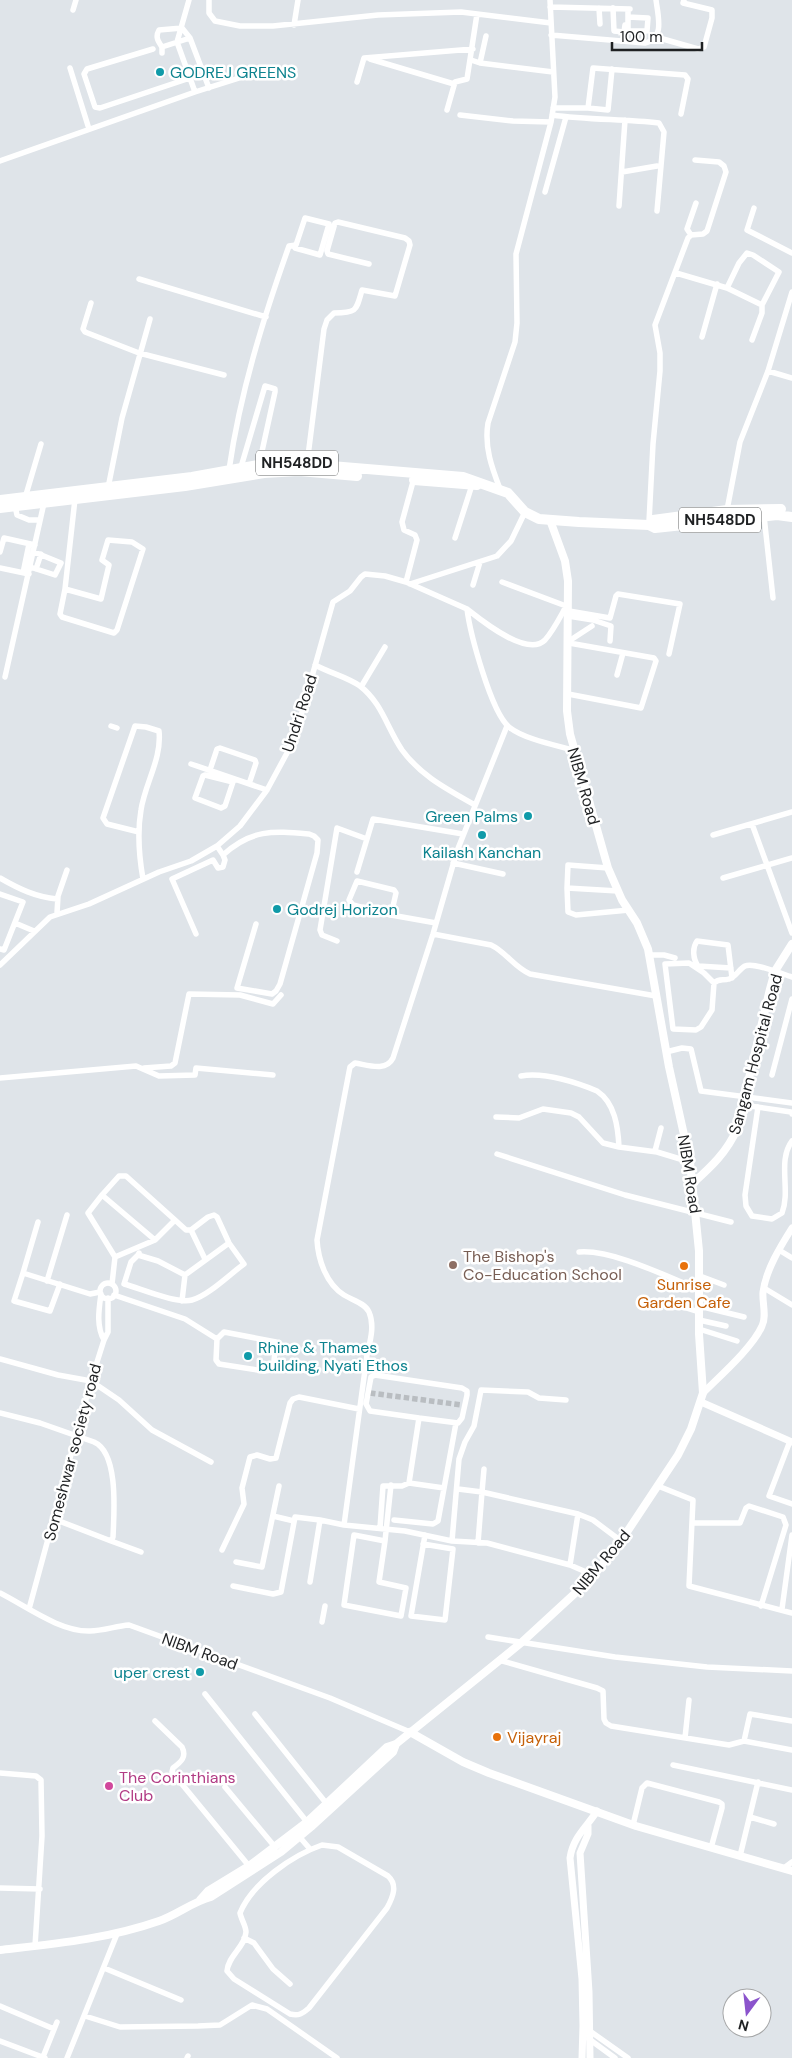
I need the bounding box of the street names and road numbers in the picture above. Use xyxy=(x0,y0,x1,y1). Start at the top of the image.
road number: NH548DD xyxy=(256,450,338,476)
road number: NH548DD xyxy=(679,508,761,532)
street label: Undri Road xyxy=(277,671,322,755)
street label: NIBM Road xyxy=(562,745,605,827)
street label: Sangam Hospital Road xyxy=(724,971,787,1137)
street label: NIBM Road xyxy=(673,1133,706,1215)
street label: Someshwar society road xyxy=(39,1361,106,1543)
street label: NIBM Road xyxy=(568,1525,635,1599)
street label: NIBM Road xyxy=(159,1628,241,1675)

